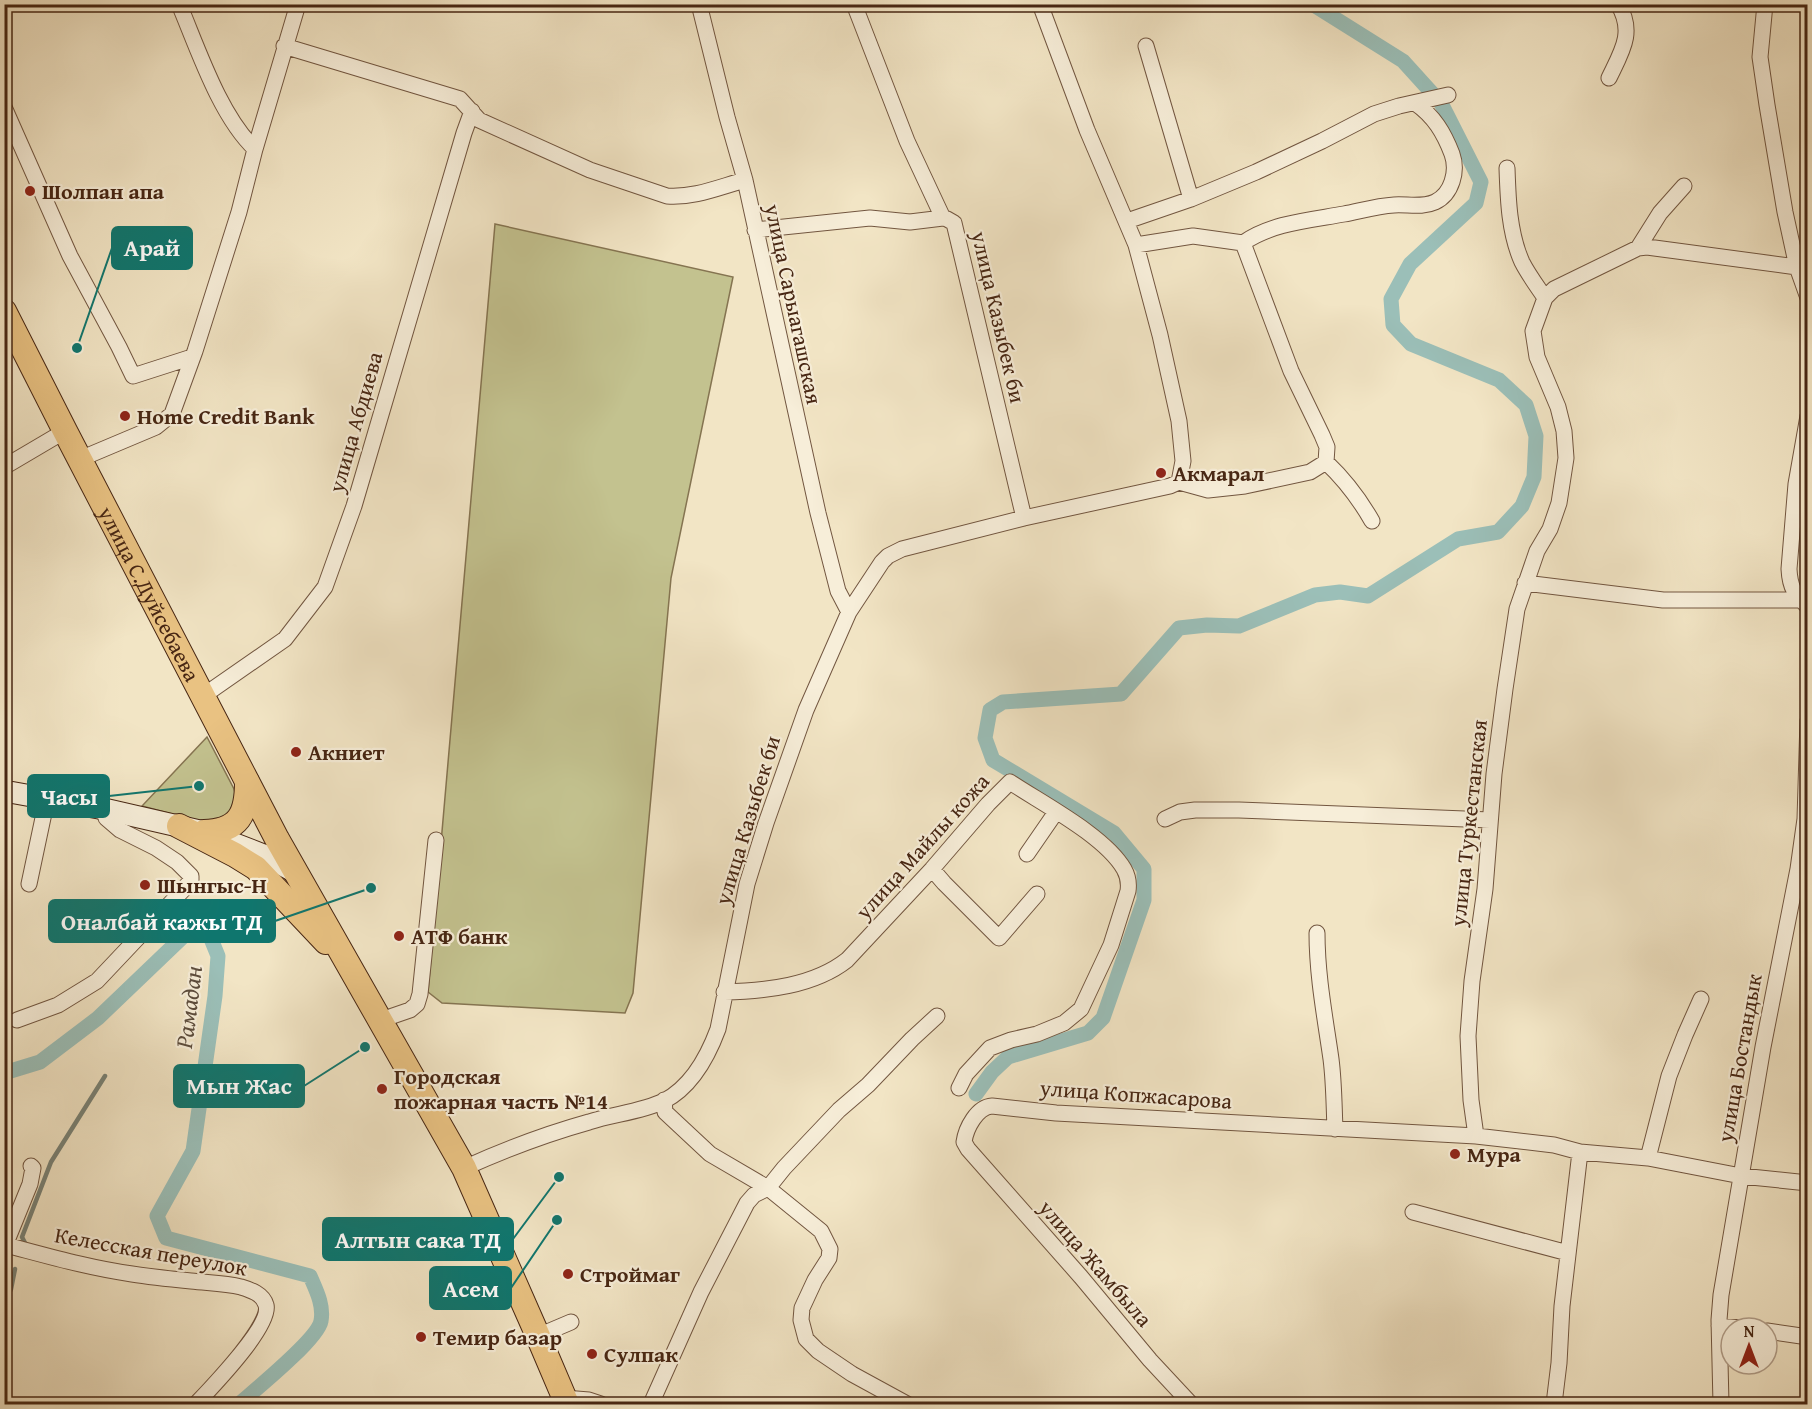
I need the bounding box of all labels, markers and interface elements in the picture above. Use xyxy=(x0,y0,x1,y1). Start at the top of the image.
place label: Шолпан апа xyxy=(42,175,165,207)
marker: Шолпан апа xyxy=(23,184,37,198)
street label: улица Сарыагашская xyxy=(757,200,831,407)
callout: Арай xyxy=(112,227,192,269)
street label: улица Казыбек би xyxy=(963,227,1034,406)
text: Арай xyxy=(124,230,180,265)
street label: улица Абдиева xyxy=(319,347,391,497)
place label: Home Credit Bank xyxy=(137,400,315,432)
marker: Home Credit Bank xyxy=(118,409,132,423)
place label: Акмарал xyxy=(1173,457,1264,489)
marker: Акмарал xyxy=(1154,466,1168,480)
street label: улица С.Дуйсебаева xyxy=(90,500,209,687)
street label: улица Туркестанская xyxy=(1441,718,1495,929)
street label: улица Казыбек би xyxy=(706,731,788,910)
place label: Акниет xyxy=(308,736,385,768)
marker: Акниет xyxy=(289,745,303,759)
street label: улица Майлы кожа xyxy=(847,766,997,927)
callout: Часы xyxy=(28,775,109,817)
text: Часы xyxy=(40,779,98,814)
place label: Шынгыс-Н xyxy=(157,869,267,901)
marker: Шынгыс-Н xyxy=(138,878,152,892)
callout: Оналбай кажы ТД xyxy=(49,900,275,942)
text: Оналбай кажы ТД xyxy=(61,904,263,939)
place label: АТФ банк xyxy=(411,920,508,952)
marker: АТФ банк xyxy=(392,929,406,943)
water label: Рамадан xyxy=(166,964,211,1051)
street label: улица Бостандык xyxy=(1708,971,1770,1146)
place label: Городская пожарная часть №14 xyxy=(394,1060,608,1117)
callout: Мын Жас xyxy=(174,1065,304,1107)
text: Мын Жас xyxy=(186,1068,292,1103)
street label: улица Копжасарова xyxy=(1038,1071,1234,1117)
marker: Городская пожарная часть №14 xyxy=(375,1082,389,1096)
place label: Мура xyxy=(1467,1138,1522,1170)
marker: Мура xyxy=(1448,1147,1462,1161)
street label: улица Жамбыла xyxy=(1031,1192,1161,1334)
street label: Келесская переулок xyxy=(52,1218,250,1284)
callout: Алтын сака ТД xyxy=(323,1218,513,1260)
text: Алтын сака ТД xyxy=(335,1222,501,1257)
place label: Строймаг xyxy=(580,1258,680,1290)
callout: Асем xyxy=(430,1267,511,1309)
marker: Строймаг xyxy=(561,1267,575,1281)
text: Асем xyxy=(443,1271,499,1306)
north arrow xyxy=(1719,1316,1779,1376)
text: N xyxy=(1744,1319,1755,1343)
place label: Темир базар xyxy=(433,1321,562,1353)
marker: Темир базар xyxy=(414,1330,428,1344)
place label: Сулпак xyxy=(604,1338,678,1370)
marker: Сулпак xyxy=(585,1347,599,1361)

